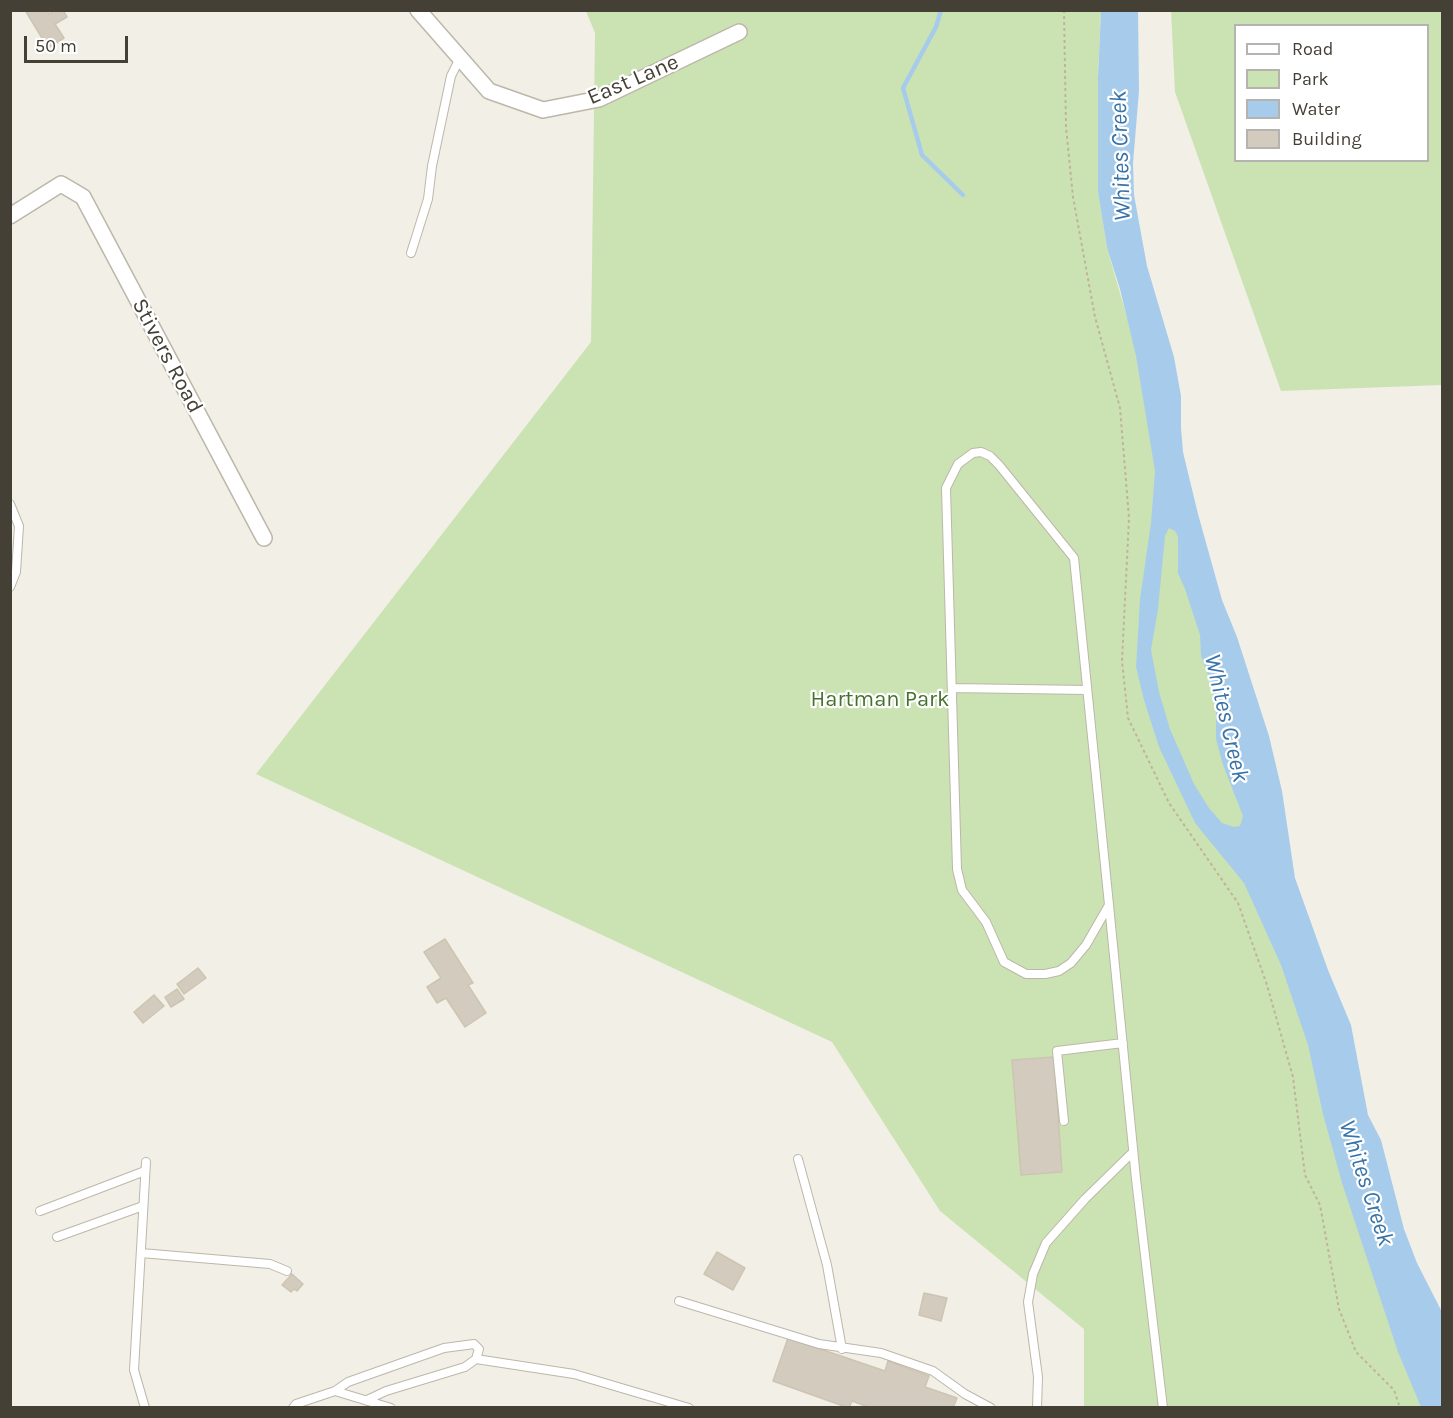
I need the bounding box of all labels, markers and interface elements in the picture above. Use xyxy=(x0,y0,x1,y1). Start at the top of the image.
scale bar xyxy=(27,24,130,62)
legend xyxy=(1234,24,1429,162)
text: 50 m xyxy=(35,35,77,57)
text: Road xyxy=(1292,38,1333,60)
street label: East Lane xyxy=(583,49,683,111)
text: Park xyxy=(1292,68,1329,90)
water label: Whites Creek xyxy=(1104,90,1138,222)
text: Water xyxy=(1292,98,1340,120)
text: Building xyxy=(1292,128,1362,150)
street label: Stivers Road xyxy=(126,294,208,418)
water label: Whites Creek xyxy=(1197,651,1255,785)
park label: Hartman Park xyxy=(811,687,949,713)
water label: Whites Creek xyxy=(1332,1117,1400,1249)

